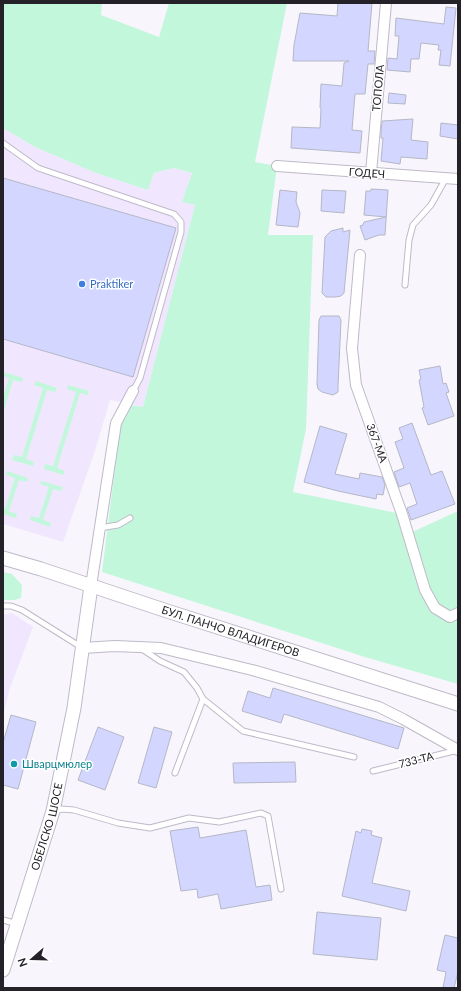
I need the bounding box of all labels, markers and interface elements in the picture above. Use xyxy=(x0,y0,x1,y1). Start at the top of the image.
street label: ТОПОЛА xyxy=(369,63,386,112)
street label: ГОДЕЧ xyxy=(348,165,386,180)
place label: Praktiker xyxy=(90,277,133,290)
marker: Praktiker xyxy=(77,279,87,289)
street label: 367-МА xyxy=(364,421,391,465)
street label: БУЛ. ПАНЧО ВЛАДИГЕРОВ xyxy=(160,603,301,659)
street label: 733-ТА xyxy=(397,749,435,770)
place label: Шварцмюлер xyxy=(22,757,92,770)
marker: Шварцмюлер xyxy=(9,759,19,769)
street label: ОБЕЛСКО ШОСЕ xyxy=(28,782,65,872)
north arrow xyxy=(12,939,52,979)
text: N xyxy=(15,956,30,969)

